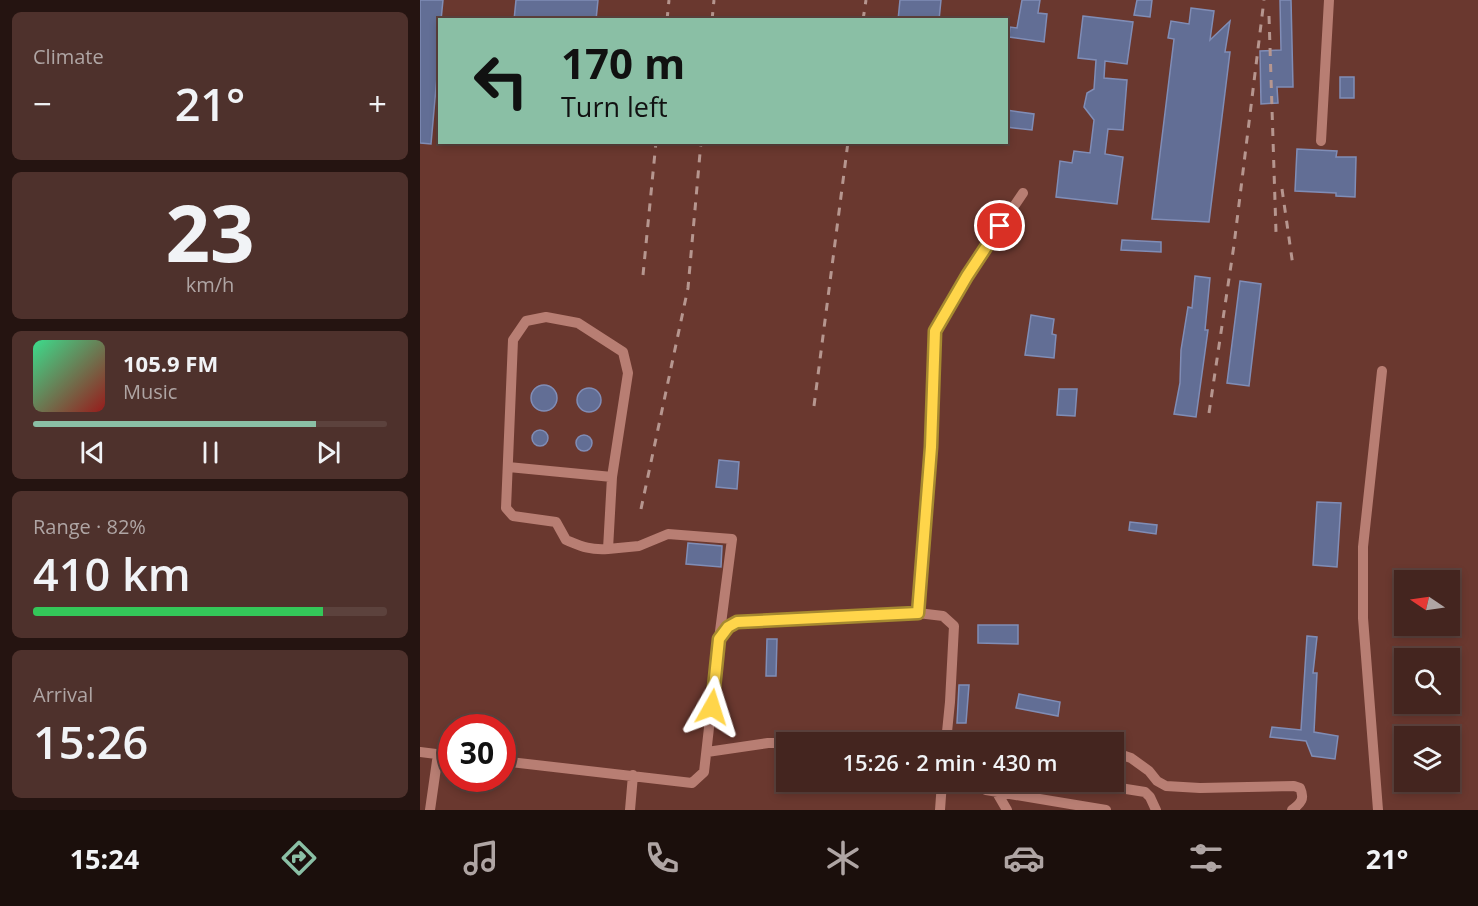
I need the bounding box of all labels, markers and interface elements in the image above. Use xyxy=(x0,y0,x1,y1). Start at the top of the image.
text: 170 m xyxy=(561,34,685,91)
icon: left xyxy=(462,42,540,120)
text: Climate xyxy=(33,43,104,70)
text: 21° xyxy=(175,73,245,134)
text: − xyxy=(33,81,52,126)
text: + xyxy=(368,81,387,126)
text: Turn left xyxy=(561,88,668,125)
text: 23 xyxy=(165,179,255,285)
pin xyxy=(974,200,1025,251)
icon: arrive xyxy=(983,209,1016,242)
text: km/h xyxy=(186,271,234,298)
text: 105.9 FM xyxy=(123,348,218,378)
text: Music xyxy=(123,378,177,405)
icon: previous xyxy=(76,436,109,469)
icon: pause xyxy=(194,436,227,469)
icon: next xyxy=(312,436,345,469)
text: Range · 82% xyxy=(33,513,146,540)
text: 410 km xyxy=(33,543,191,604)
north arrow xyxy=(1394,570,1460,636)
map controls xyxy=(1394,570,1460,792)
button: search xyxy=(1394,648,1460,714)
position arrow xyxy=(680,675,744,739)
text: Arrival xyxy=(33,681,93,708)
text: 15:26 xyxy=(33,711,148,772)
speed limit sign: 30 xyxy=(438,714,516,792)
button: layers xyxy=(1394,726,1460,792)
text: 15:26 · 2 min · 430 m xyxy=(842,747,1058,777)
icon: directions xyxy=(278,837,320,879)
icon: music xyxy=(460,837,502,879)
icon: phone xyxy=(641,837,683,879)
icon: climate xyxy=(822,837,864,879)
icon: car xyxy=(1003,837,1045,879)
icon: filters xyxy=(1185,837,1227,879)
text: 15:24 xyxy=(70,840,139,877)
text: 21° xyxy=(1366,840,1408,877)

